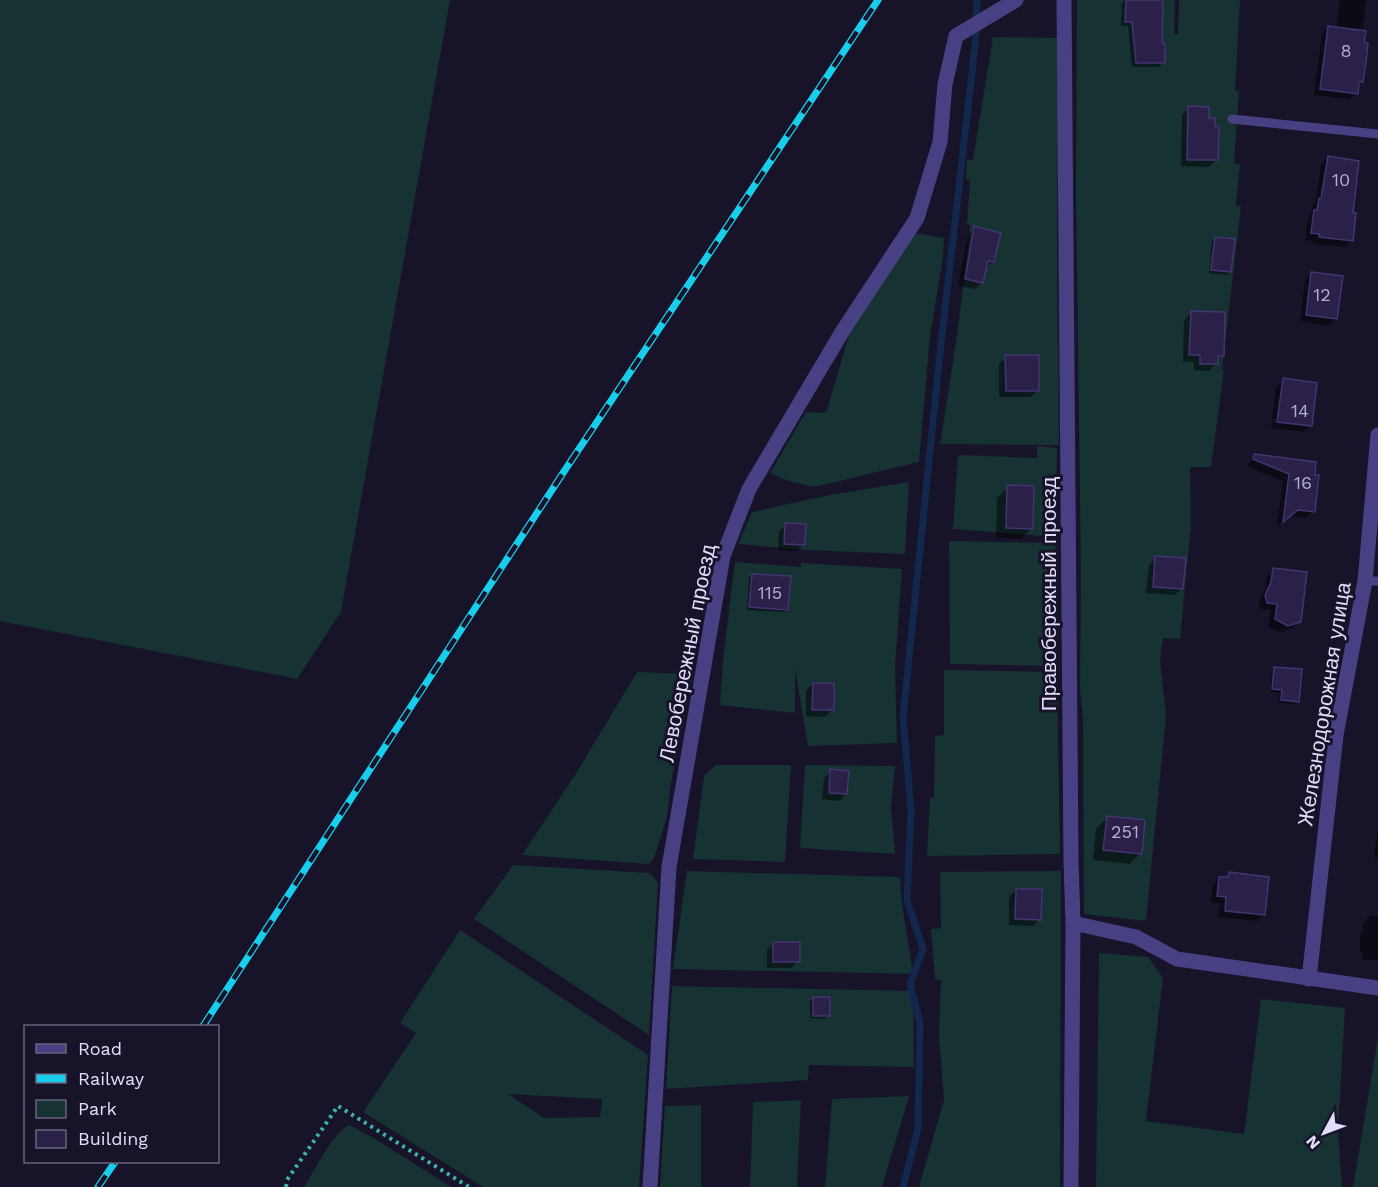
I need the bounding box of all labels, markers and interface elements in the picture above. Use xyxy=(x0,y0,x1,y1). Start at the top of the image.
house number: 8 xyxy=(1340,40,1352,61)
house number: 10 xyxy=(1332,169,1350,190)
house number: 12 xyxy=(1313,284,1331,305)
house number: 14 xyxy=(1291,400,1309,421)
house number: 16 xyxy=(1294,472,1312,493)
street label: Правобережный проезд xyxy=(1036,477,1061,711)
street label: Левобережный проезд xyxy=(654,542,720,764)
street label: Железнодорожная улица xyxy=(1292,580,1356,828)
house number: 115 xyxy=(758,582,782,603)
house number: 251 xyxy=(1111,821,1139,842)
legend xyxy=(24,1025,219,1163)
text: Road xyxy=(78,1038,122,1059)
text: Railway xyxy=(78,1068,145,1089)
text: Park xyxy=(78,1098,117,1119)
north arrow xyxy=(1294,1103,1354,1163)
text: Building xyxy=(78,1128,148,1149)
text: N xyxy=(1302,1132,1324,1153)

